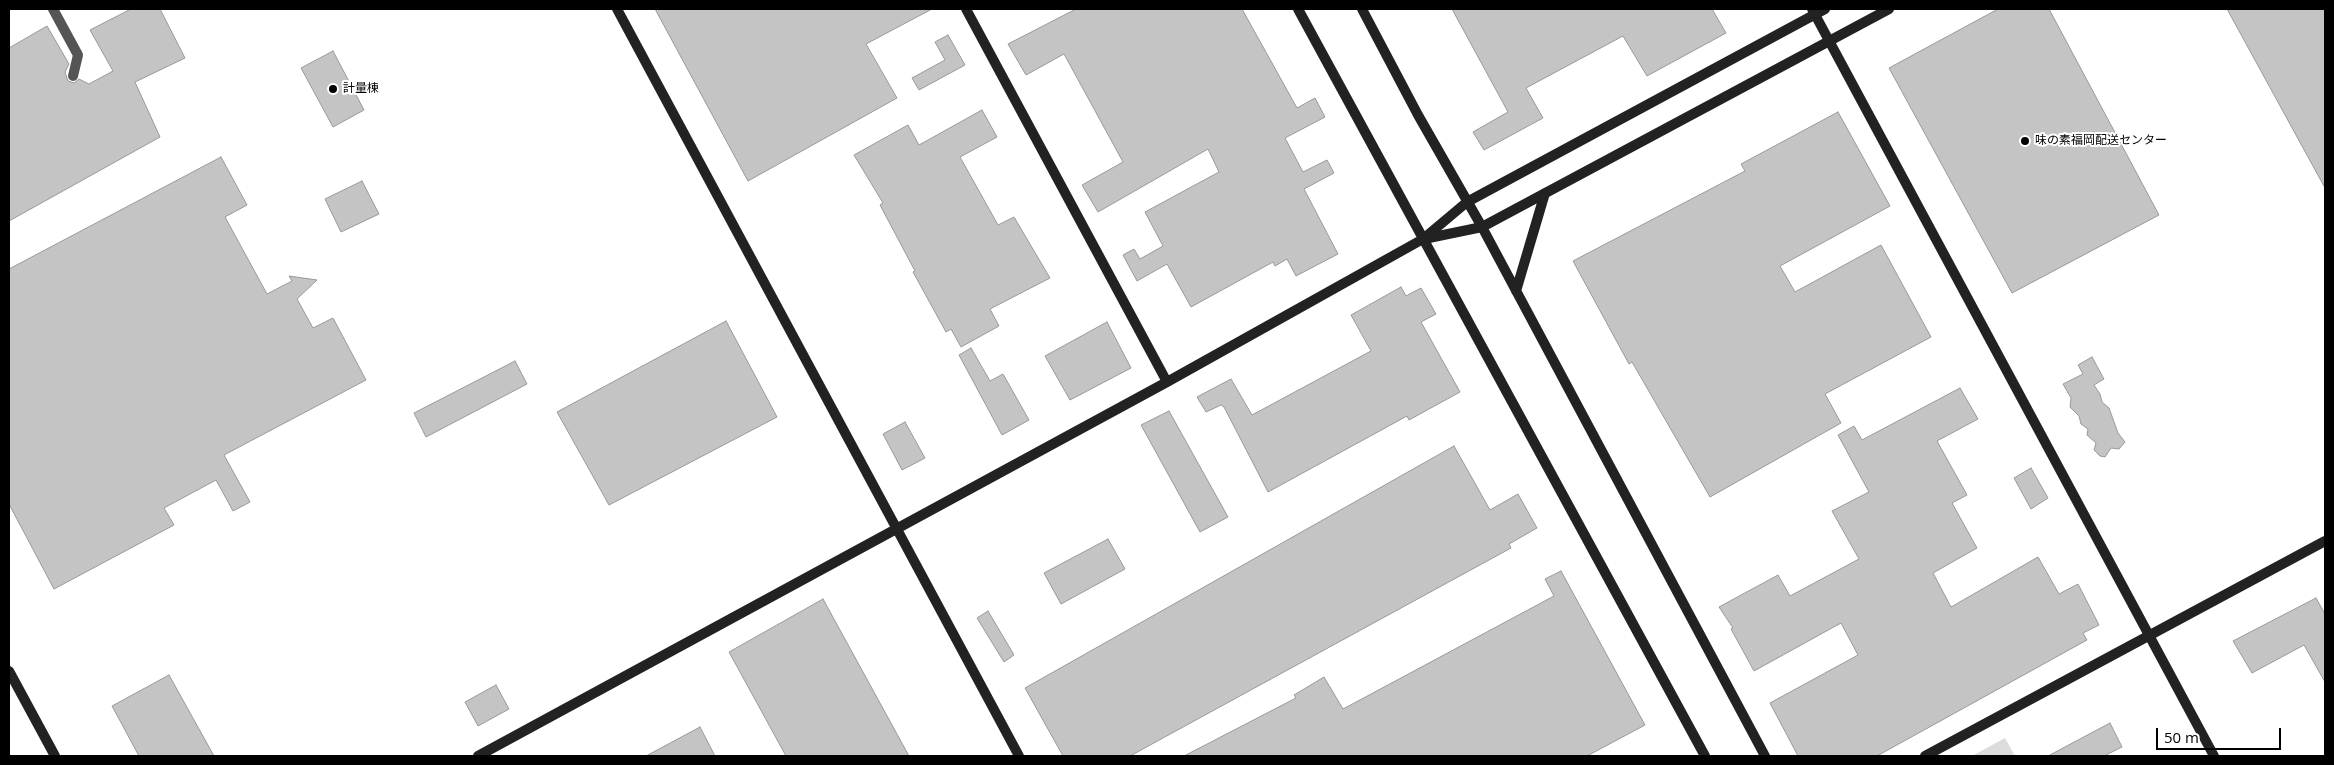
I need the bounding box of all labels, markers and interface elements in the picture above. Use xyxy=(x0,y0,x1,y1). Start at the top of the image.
place label: 計量棟 xyxy=(343,82,379,96)
marker: 計量棟 xyxy=(327,83,339,95)
place label: 味の素福岡配送センター xyxy=(2035,134,2167,148)
marker: 味の素福岡配送センター xyxy=(2019,135,2031,147)
scale bar xyxy=(2159,718,2284,750)
text: 50 m xyxy=(2164,727,2199,747)

